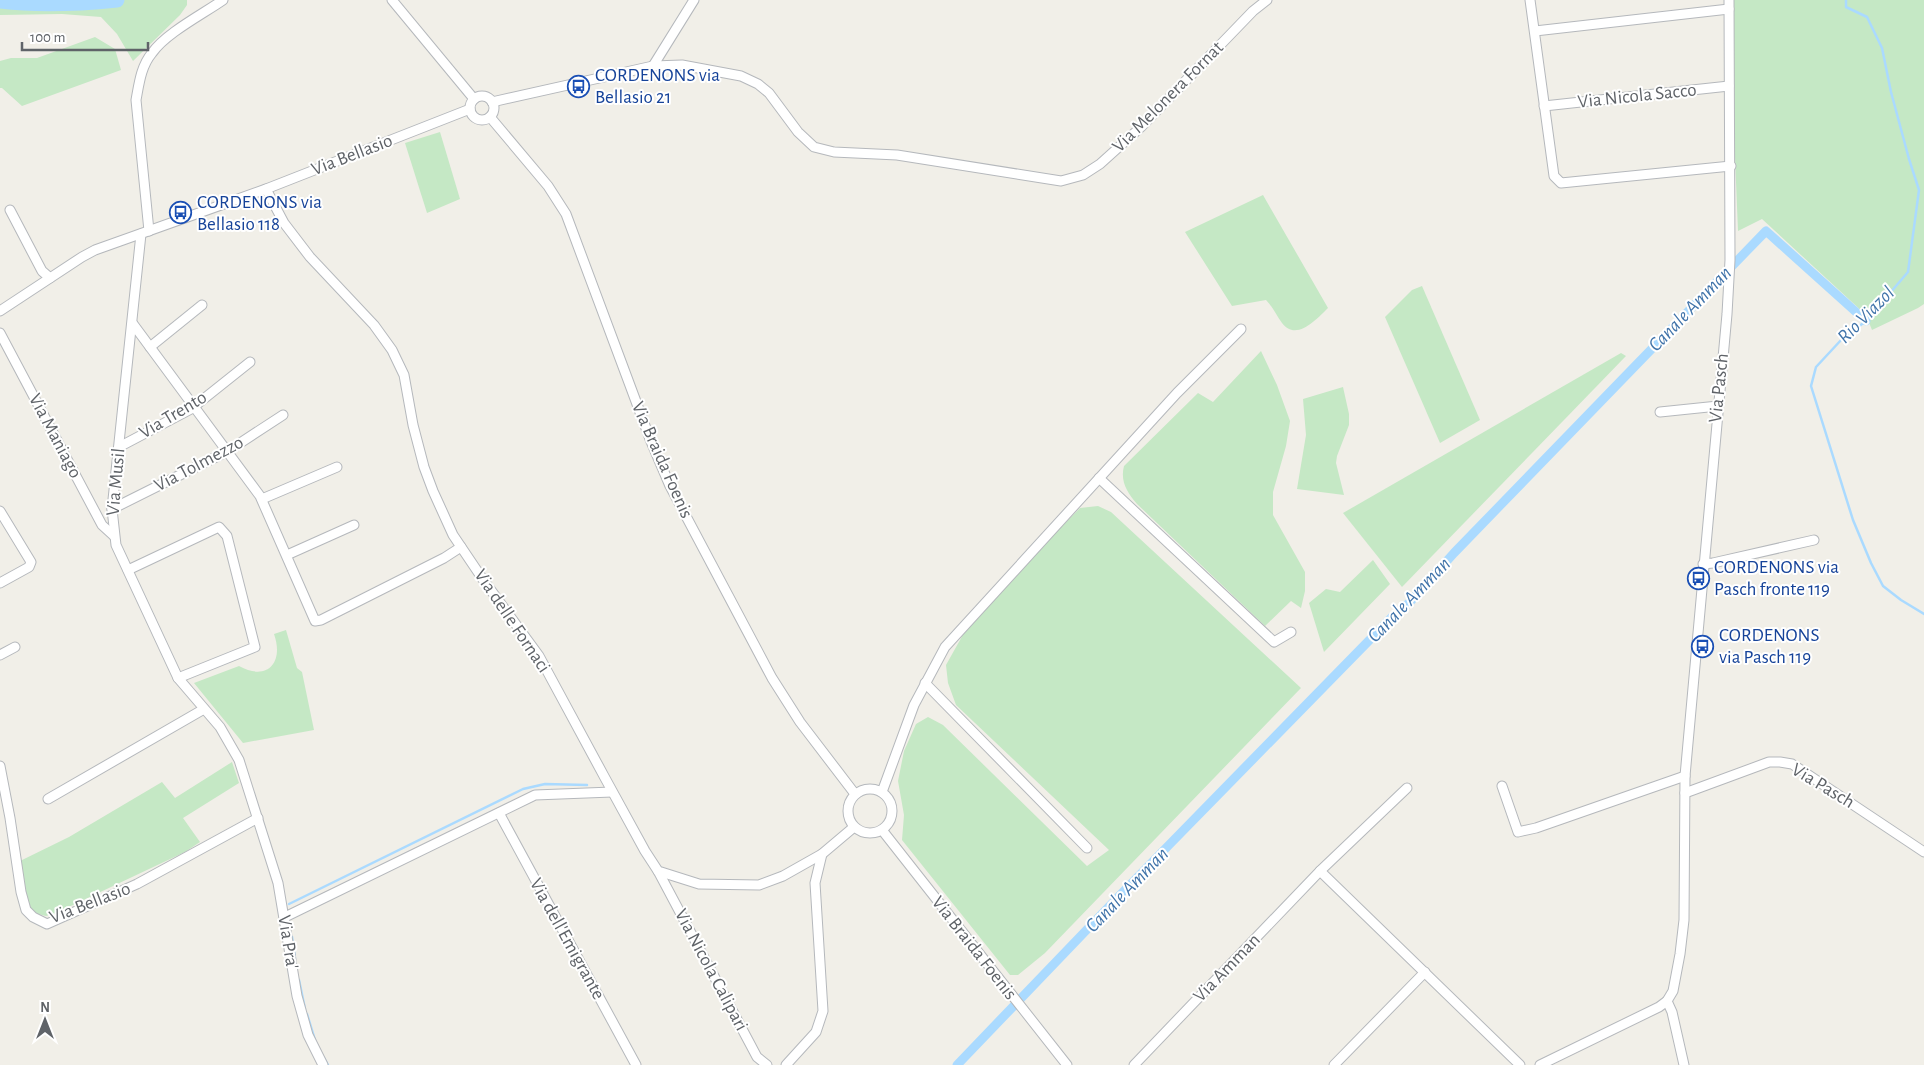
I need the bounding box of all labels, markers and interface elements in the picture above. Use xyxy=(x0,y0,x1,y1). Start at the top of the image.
scale bar xyxy=(22,20,149,52)
text: 100 m xyxy=(30,30,65,45)
street label: Via Melonera Fornat xyxy=(1109,38,1227,156)
place label: CORDENONS via Bellasio 21 xyxy=(595,66,720,107)
bus stop icon: CORDENONS via Bellasio 21 xyxy=(567,74,591,98)
street label: Via Nicola Sacco xyxy=(1577,80,1697,112)
street label: Via Bellasio xyxy=(309,131,395,179)
place label: CORDENONS via Bellasio 118 xyxy=(197,193,322,234)
bus stop icon: CORDENONS via Bellasio 118 xyxy=(169,201,193,225)
water label: Canale Amman xyxy=(1645,263,1735,355)
water label: Rio Viazol xyxy=(1834,283,1898,347)
street label: Via Pasch xyxy=(1706,352,1732,424)
street label: Via Trento xyxy=(136,388,210,442)
street label: Via Maniago xyxy=(25,391,85,481)
street label: Via Braida Foenis xyxy=(628,399,696,521)
street label: Via Tolmezzo xyxy=(151,433,247,495)
street label: Via Musil xyxy=(104,447,128,517)
water label: Canale Amman xyxy=(1364,554,1454,646)
place label: CORDENONS via Pasch fronte 119 xyxy=(1714,558,1839,599)
street label: Via delle Fornaci xyxy=(470,566,554,676)
bus stop icon: CORDENONS via Pasch fronte 119 xyxy=(1686,566,1710,590)
place label: CORDENONS via Pasch 119 xyxy=(1719,626,1820,667)
bus stop icon: CORDENONS via Pasch 119 xyxy=(1691,634,1715,658)
street label: Via Pasch xyxy=(1788,760,1858,812)
water label: Canale Amman xyxy=(1082,844,1172,936)
street label: Via dell'Emigrante xyxy=(526,875,608,1003)
street label: Via Bellasio xyxy=(47,879,133,927)
street label: Via Braida Foenis xyxy=(928,893,1020,1003)
street label: Via Nicola Calipari xyxy=(671,906,751,1034)
street label: Via Pra' xyxy=(274,914,302,970)
street label: Via Amman xyxy=(1190,930,1264,1006)
north arrow xyxy=(20,995,70,1045)
text: N xyxy=(40,1001,50,1015)

